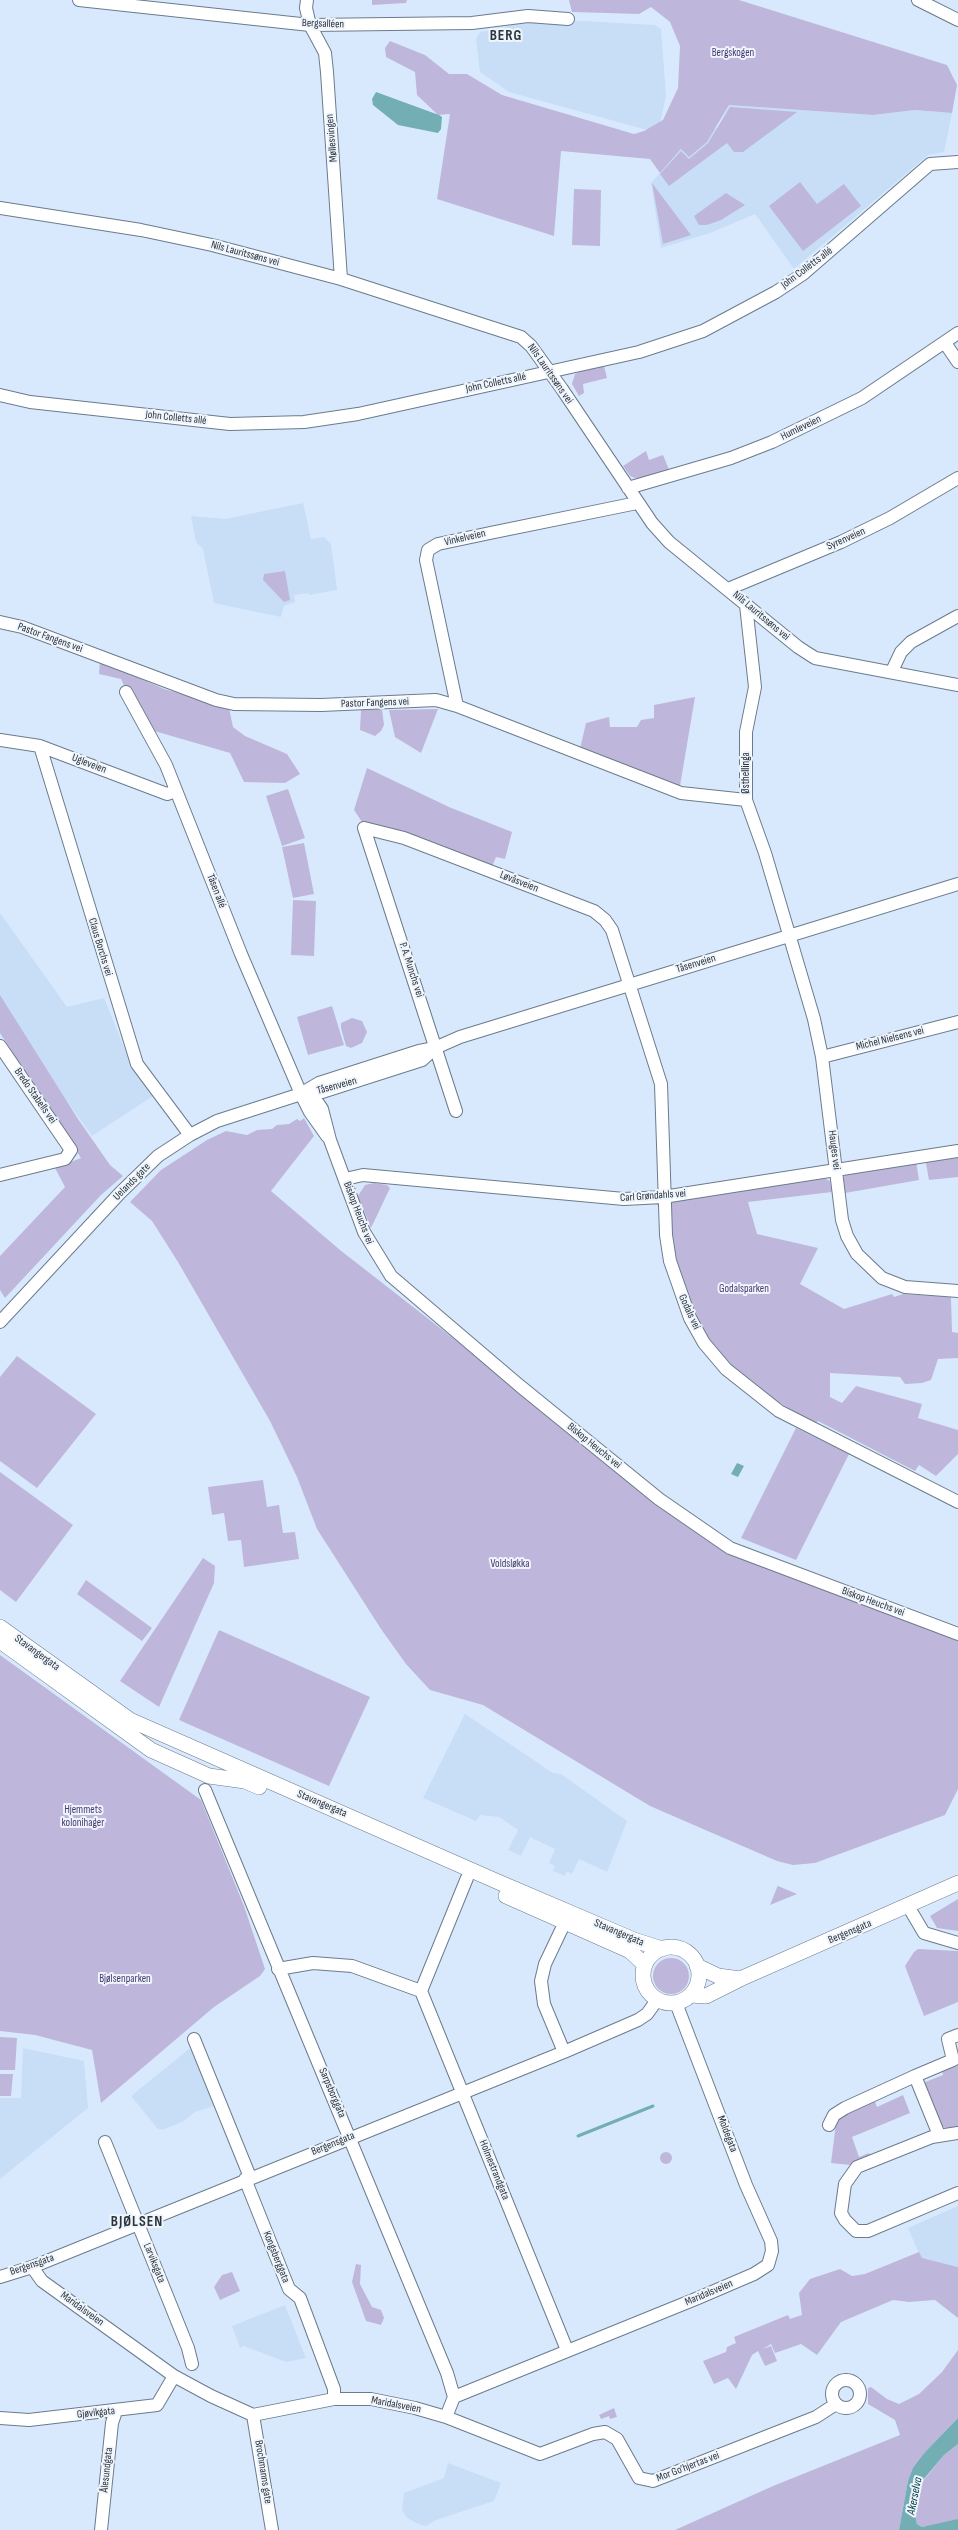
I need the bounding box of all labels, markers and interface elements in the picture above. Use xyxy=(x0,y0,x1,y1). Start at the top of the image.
street label: Bergsalléen xyxy=(302,17,344,31)
district label: BERG xyxy=(490,27,522,45)
park label: Bergskogen xyxy=(712,46,754,60)
street label: Møllesvingen xyxy=(323,114,341,162)
street label: Nils Lauritssøns vei xyxy=(209,239,281,269)
street label: John Colletts allé xyxy=(779,244,835,292)
street label: Nils Lauritssøns vei xyxy=(524,341,576,407)
street label: John Colletts allé xyxy=(465,370,527,396)
street label: John Colletts allé xyxy=(145,408,207,428)
street label: Humleveien xyxy=(779,413,823,443)
street label: Syrenveien xyxy=(825,525,867,553)
street label: Vinkelveien xyxy=(443,527,487,549)
street label: Nils Lauritssøns vei xyxy=(730,588,792,644)
street label: Pastor Fangens vei xyxy=(16,620,84,656)
street label: Pastor Fangens vei xyxy=(341,695,409,711)
street label: Ugleveien xyxy=(70,751,108,777)
street label: Østhellinga xyxy=(739,752,753,794)
street label: Løvåsveien xyxy=(498,869,540,895)
street label: Tåsen allé xyxy=(203,872,229,910)
street label: Claus Borchs vei xyxy=(85,916,115,978)
street label: P. A. Munchs vei xyxy=(396,941,426,999)
street label: Tåsenveien xyxy=(675,952,717,976)
street label: Michel Nielsens vei xyxy=(855,1024,925,1054)
street label: Bredo Stabells vei xyxy=(11,1066,59,1126)
street label: Tåsenveien xyxy=(316,1074,358,1098)
street label: Hauges vei xyxy=(825,1130,843,1170)
street label: Uelands gate xyxy=(111,1161,153,1203)
street label: Biskop Heuchs vei xyxy=(340,1180,376,1246)
street label: Carl Grøndahls vei xyxy=(620,1187,686,1205)
park label: Godalsparken xyxy=(719,1282,769,1296)
street label: Godals vei xyxy=(675,1292,703,1332)
street label: Biskop Heuchs vei xyxy=(564,1420,624,1472)
park label: Voldsløkka xyxy=(490,1557,530,1571)
street label: Biskop Heuchs vei xyxy=(840,1585,906,1619)
street label: Stavangergata xyxy=(12,1632,62,1674)
street label: Stavangergata xyxy=(295,1788,349,1820)
park label: Hjemmets kolonihager xyxy=(62,1803,104,1829)
street label: Stavangergata xyxy=(592,1917,646,1949)
street label: Bergensgata xyxy=(826,1917,874,1947)
park label: Bjølsenparken xyxy=(99,1972,151,1986)
street label: Sarpsborggata xyxy=(316,2066,348,2120)
street label: Moldegata xyxy=(714,2114,740,2154)
street label: Bergensgata xyxy=(309,2129,357,2159)
street label: Holmestrandgata xyxy=(476,2138,512,2202)
district label: BJØLSEN xyxy=(111,2213,163,2231)
street label: Kongsberggata xyxy=(260,2229,292,2285)
street label: Larviksgata xyxy=(140,2241,168,2285)
street label: Bergensgata xyxy=(8,2251,56,2279)
street label: Maridalsveien xyxy=(683,2277,735,2309)
street label: Maridalsveien xyxy=(58,2289,106,2329)
street label: Maridalsveien xyxy=(370,2394,422,2416)
street label: Gjøvikgata xyxy=(76,2404,116,2422)
street label: Brochmanns gate xyxy=(251,2439,275,2505)
street label: Ålesundgata xyxy=(98,2447,116,2493)
street label: Mor Go’hjertas vei xyxy=(655,2449,721,2485)
water label: Akerselva xyxy=(904,2476,926,2516)

